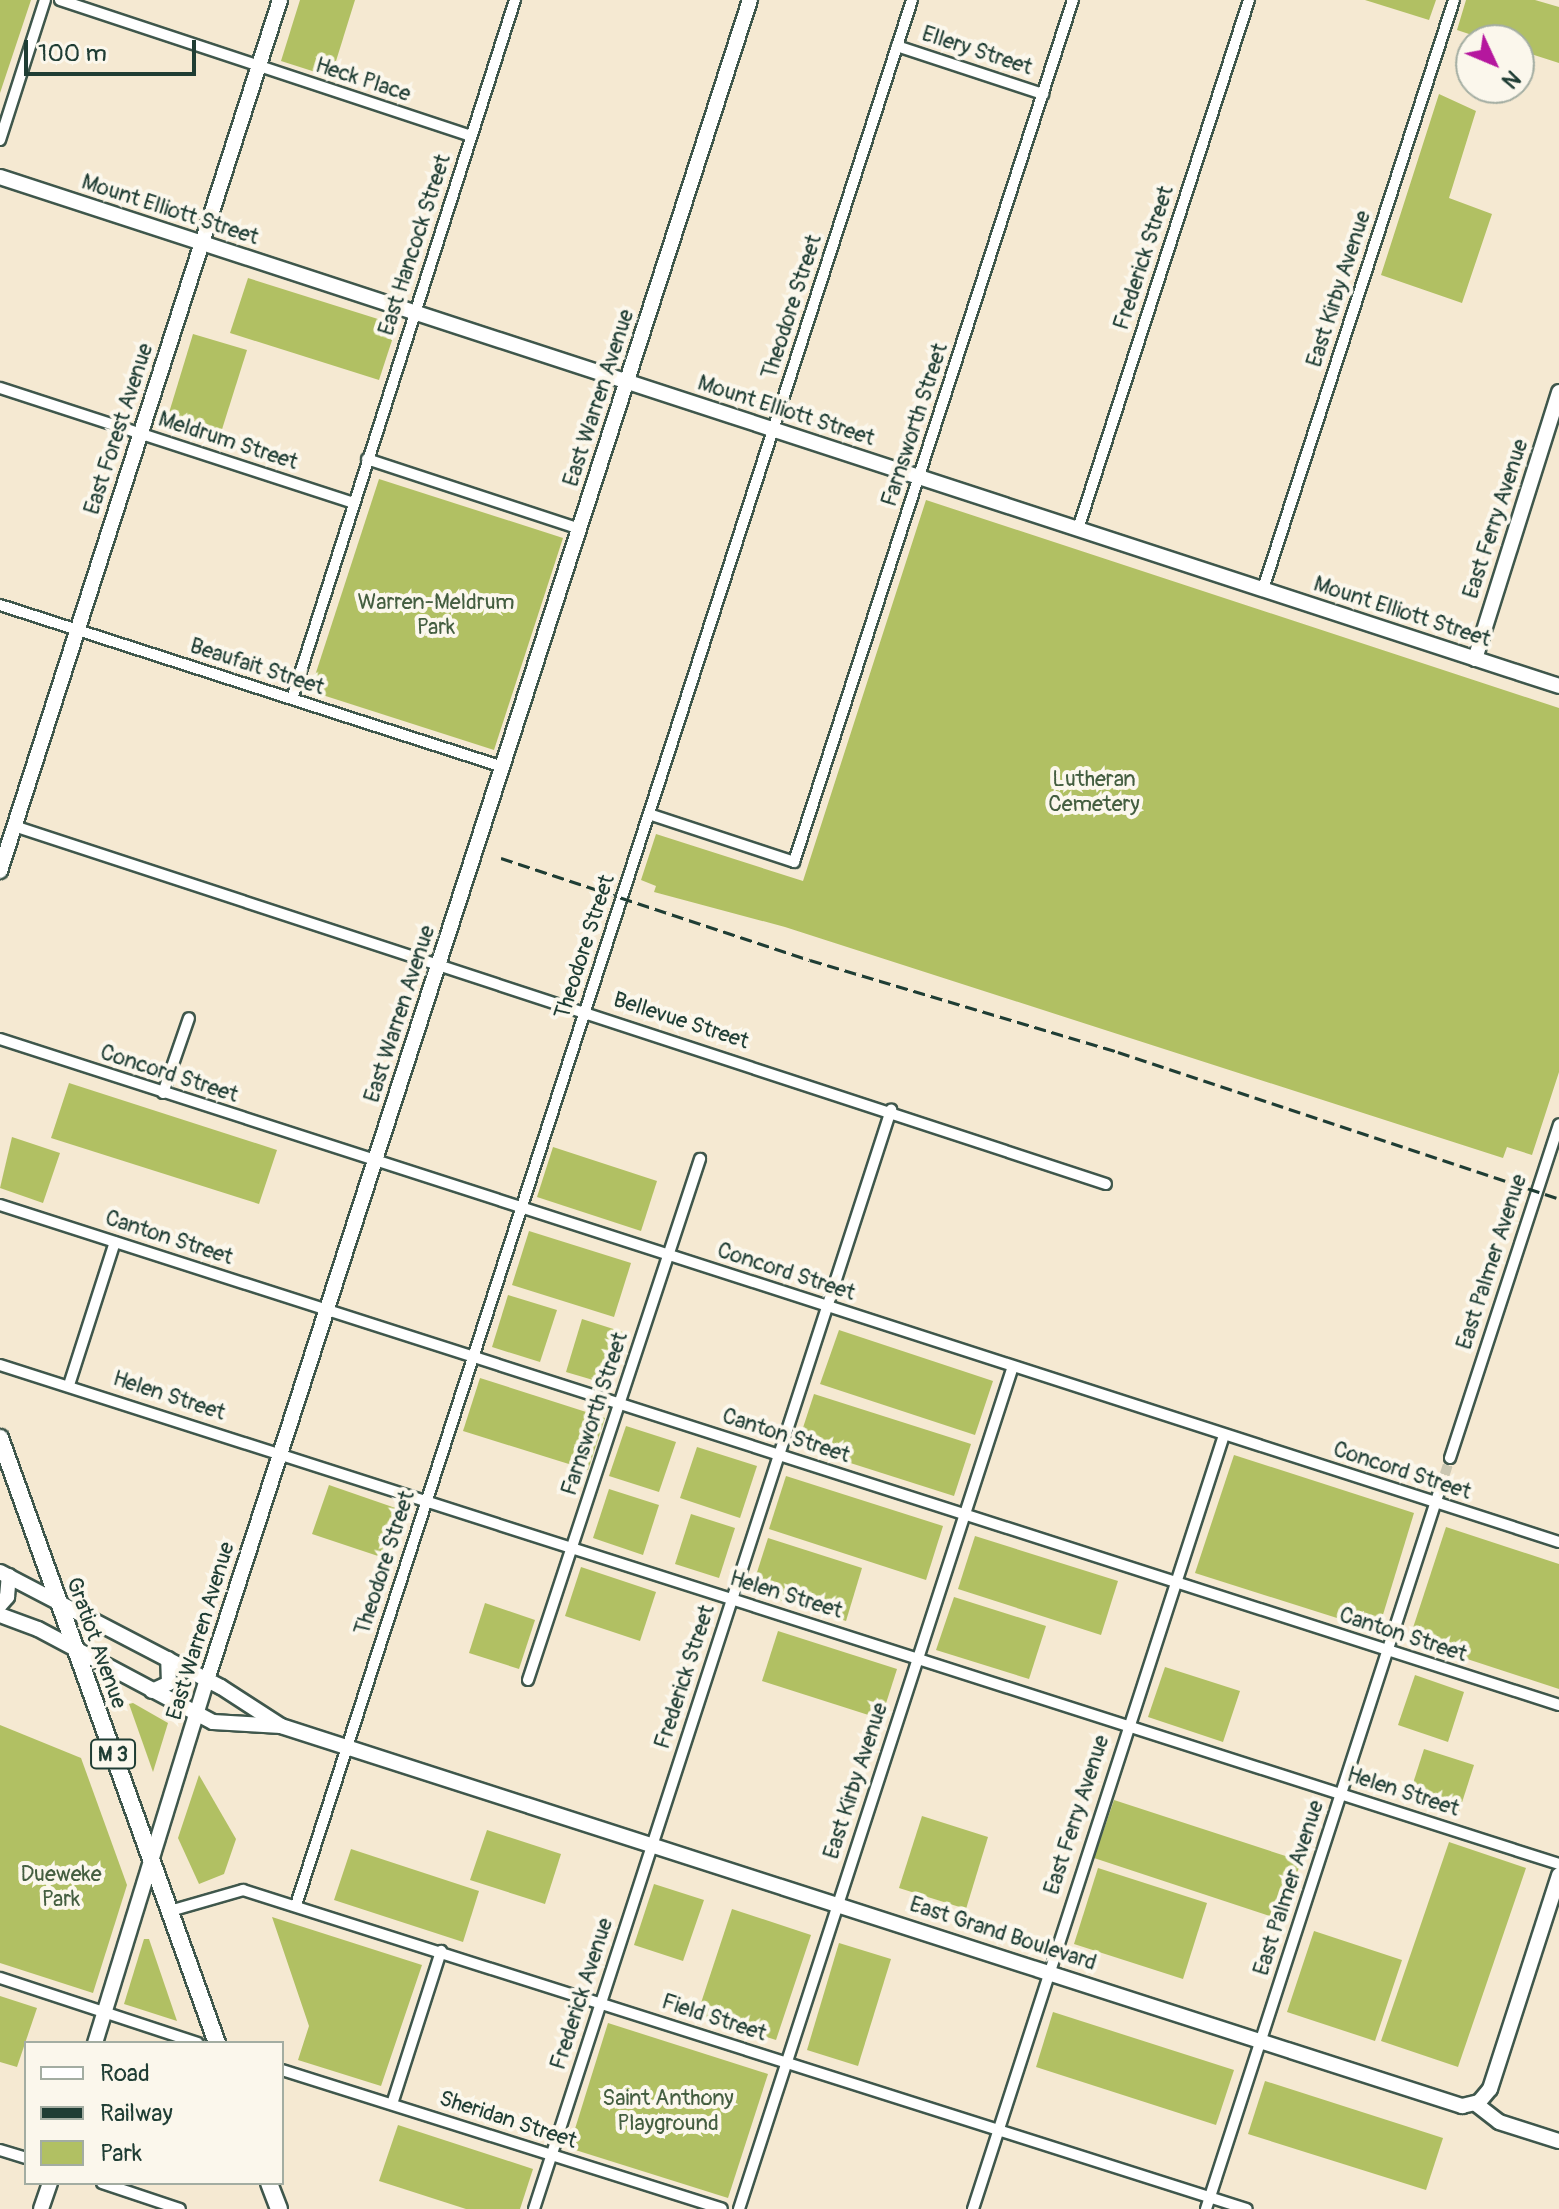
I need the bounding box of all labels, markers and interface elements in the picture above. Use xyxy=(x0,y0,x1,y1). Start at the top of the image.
street label: Ellery Street xyxy=(918,21,1036,81)
scale bar xyxy=(28,24,200,74)
north arrow xyxy=(1455,24,1535,104)
text: 100 m xyxy=(38,39,107,68)
street label: Heck Place xyxy=(312,52,414,108)
text: N xyxy=(1496,64,1526,94)
street label: East Hancock Street xyxy=(373,151,457,339)
street label: Mount Elliott Street xyxy=(78,169,262,251)
street label: Frederick Street xyxy=(1108,183,1180,333)
street label: East Kirby Avenue xyxy=(1301,208,1377,370)
street label: Theodore Street xyxy=(756,232,828,382)
street label: East Warren Avenue xyxy=(558,306,640,490)
street label: East Forest Avenue xyxy=(79,340,159,518)
street label: Farnsworth Street xyxy=(876,340,954,510)
street label: Mount Elliott Street xyxy=(694,370,878,452)
street label: Meldrum Street xyxy=(155,406,301,476)
street label: East Ferry Avenue xyxy=(1458,436,1534,602)
street label: Mount Elliott Street xyxy=(1310,571,1494,653)
park label: Warren-Meldrum Park xyxy=(357,589,515,640)
street label: Beaufait Street xyxy=(187,633,327,701)
park label: Lutheran Cemetery xyxy=(1048,766,1140,818)
street label: Theodore Street xyxy=(549,872,621,1022)
street label: East Warren Avenue xyxy=(359,922,441,1106)
street label: Bellevue Street xyxy=(610,987,752,1055)
street label: Concord Street xyxy=(97,1039,241,1109)
street label: East Palmer Avenue xyxy=(1451,1171,1533,1353)
street label: Canton Street xyxy=(102,1205,236,1271)
street label: Concord Street xyxy=(714,1237,858,1307)
street label: Farnsworth Street xyxy=(556,1329,634,1499)
street label: Helen Street xyxy=(110,1365,228,1427)
street label: Canton Street xyxy=(719,1403,853,1469)
street label: Concord Street xyxy=(1330,1436,1474,1506)
street label: Theodore Street xyxy=(349,1488,421,1638)
street label: East Warren Avenue xyxy=(161,1539,241,1723)
street label: Helen Street xyxy=(726,1565,846,1625)
street label: Gratiot Avenue xyxy=(60,1574,132,1712)
street label: Frederick Street xyxy=(649,1602,721,1752)
street label: Canton Street xyxy=(1336,1602,1470,1668)
street label: East Kirby Avenue xyxy=(818,1700,894,1862)
street label: East Ferry Avenue xyxy=(1039,1732,1115,1898)
road number: M 3 xyxy=(89,1738,137,1770)
street label: Helen Street xyxy=(1344,1761,1462,1823)
street label: East Palmer Avenue xyxy=(1248,1797,1330,1979)
park label: Dueweke Park xyxy=(20,1861,102,1912)
street label: East Grand Boulevard xyxy=(906,1891,1100,1977)
street label: Frederick Avenue xyxy=(545,1915,619,2073)
street label: Field Street xyxy=(658,1989,770,2047)
legend xyxy=(24,2041,284,2185)
text: Road xyxy=(100,2059,150,2088)
street label: Sheridan Street xyxy=(436,2085,580,2155)
park label: Saint Anthony Playground xyxy=(602,2085,734,2136)
text: Railway xyxy=(100,2099,173,2128)
text: Park xyxy=(100,2139,142,2168)

